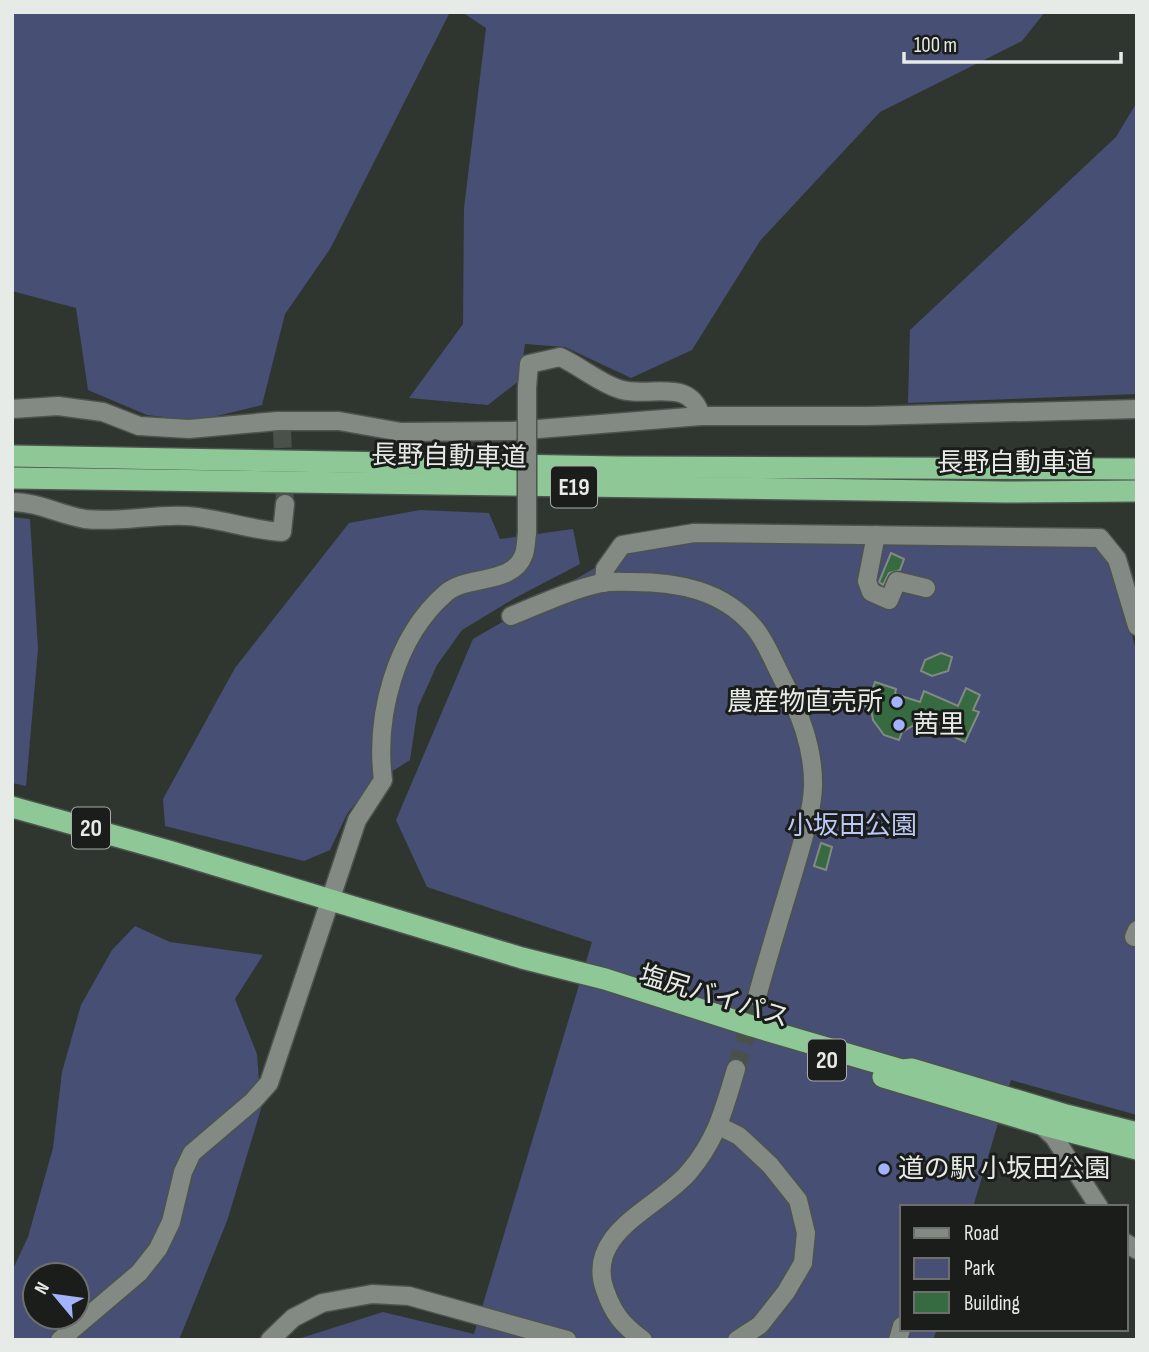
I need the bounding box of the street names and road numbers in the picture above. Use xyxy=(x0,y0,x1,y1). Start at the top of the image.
street label: 長野自動車道 xyxy=(371,440,527,474)
street label: 長野自動車道 xyxy=(937,448,1093,479)
road number: E19 xyxy=(551,466,597,508)
road number: 20 xyxy=(72,808,110,848)
street label: 塩尻バイパス xyxy=(635,959,793,1035)
road number: 20 xyxy=(808,1040,846,1080)

